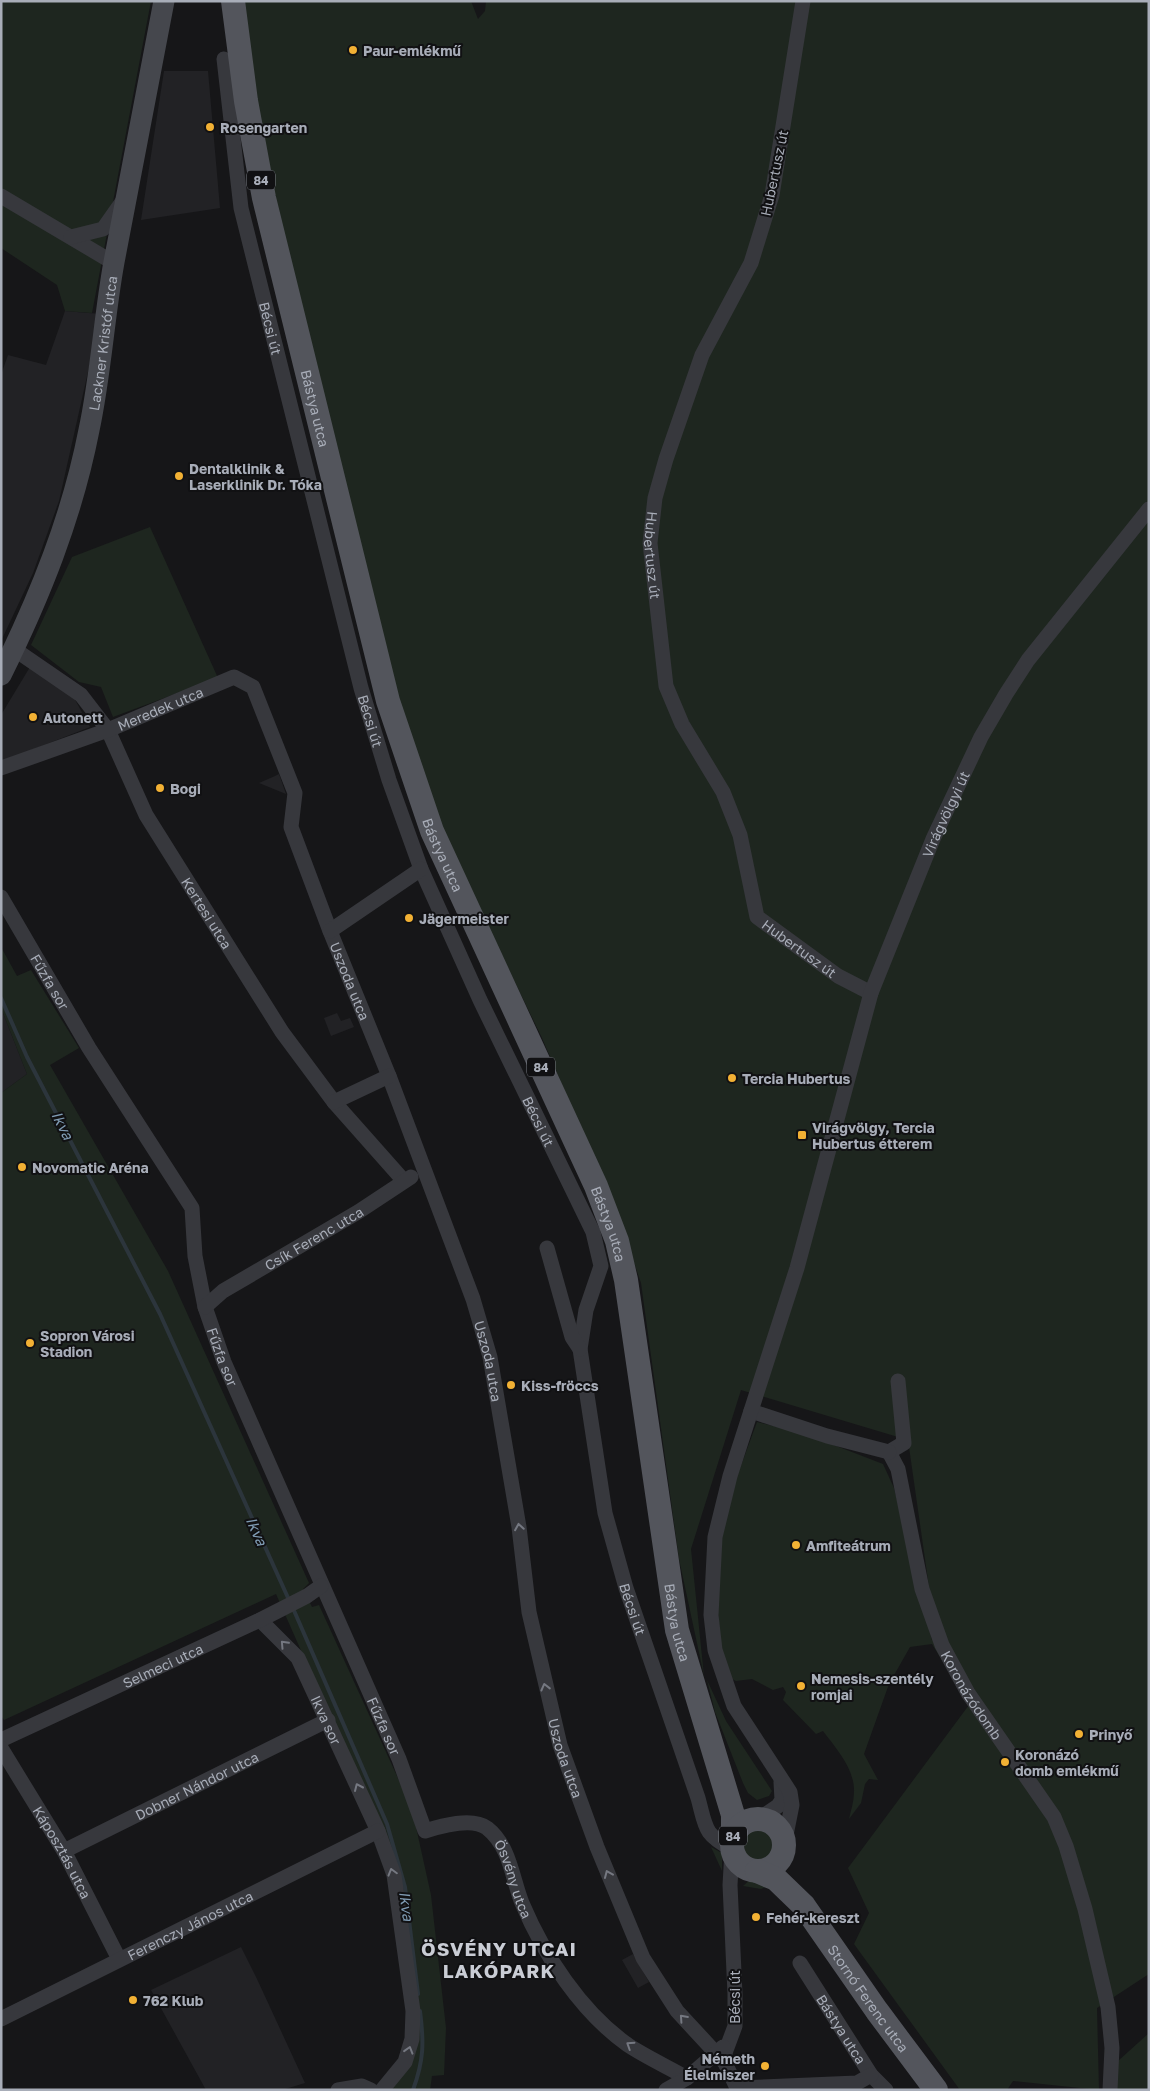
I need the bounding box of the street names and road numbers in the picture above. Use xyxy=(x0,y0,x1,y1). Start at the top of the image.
street label: Hubertusz út xyxy=(757,128,791,218)
road number: 84 xyxy=(247,170,275,190)
street label: Lackner Kristóf utca xyxy=(84,275,120,412)
street label: Bécsi út xyxy=(256,300,286,357)
street label: Bástya utca xyxy=(298,368,334,449)
street label: Hubertusz út xyxy=(641,511,665,600)
street label: Meredek utca xyxy=(115,683,205,734)
street label: Bécsi út xyxy=(355,693,387,749)
street label: Virágvölgyi út xyxy=(918,768,972,860)
street label: Bástya utca xyxy=(420,816,467,894)
street label: Kertesi utca xyxy=(178,874,236,952)
street label: Hubertusz út xyxy=(759,915,840,981)
street label: Uszoda utca xyxy=(327,939,374,1023)
street label: Fűzfa sor xyxy=(27,951,73,1013)
road number: 84 xyxy=(527,1058,555,1076)
street label: Bécsi út xyxy=(520,1093,558,1149)
street label: Bástya utca xyxy=(588,1184,630,1263)
street label: Csík Ferenc utca xyxy=(261,1203,366,1274)
street label: Uszoda utca xyxy=(471,1318,506,1403)
street label: Fűzfa sor xyxy=(204,1325,242,1389)
street label: Bécsi út xyxy=(617,1581,650,1637)
street label: Bástya utca xyxy=(662,1582,694,1663)
street label: Selmeci utca xyxy=(120,1639,205,1691)
street label: Koronázódomb xyxy=(938,1647,1006,1743)
street label: Ikva sor xyxy=(308,1693,346,1748)
street label: Fűzfa sor xyxy=(364,1694,405,1758)
street label: Uszoda utca xyxy=(546,1716,587,1800)
street label: Dobner Nándor utca xyxy=(132,1748,261,1823)
street label: Káposztás utca xyxy=(30,1803,95,1901)
road number: 84 xyxy=(719,1826,747,1845)
street label: Ösvény utca xyxy=(491,1836,536,1921)
street label: Ferenczy János utca xyxy=(124,1886,255,1963)
street label: Stornó Ferenc utca xyxy=(825,1941,913,2055)
street label: Bécsi út xyxy=(726,1970,743,2024)
street label: Bástya utca xyxy=(813,1991,870,2067)

